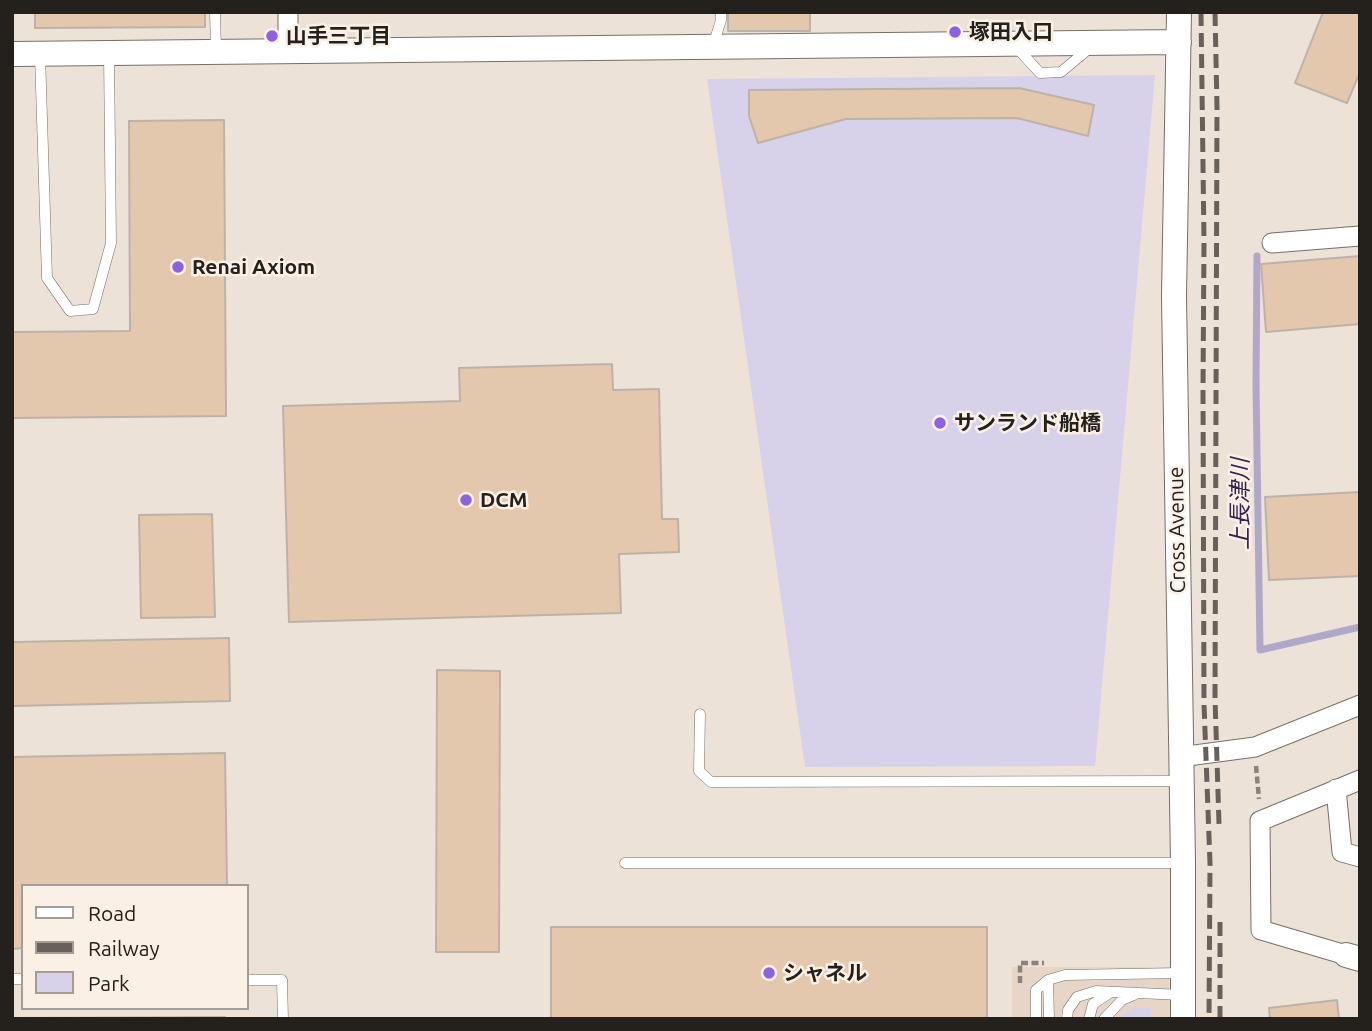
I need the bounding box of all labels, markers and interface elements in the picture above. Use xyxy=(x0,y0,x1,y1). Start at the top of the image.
place label: 塚田入口 xyxy=(969,19,1053,45)
place label: 山手三丁目 xyxy=(286,23,391,49)
marker: 塚田入口 xyxy=(947,24,963,40)
marker: 山手三丁目 xyxy=(264,28,280,44)
place label: Renai Axiom xyxy=(192,254,315,280)
marker: Renai Axiom xyxy=(170,259,186,275)
place label: サンランド船橋 xyxy=(954,410,1101,436)
marker: サンランド船橋 xyxy=(932,415,948,431)
water label: 上長津川 xyxy=(1226,458,1254,550)
street label: Cross Avenue xyxy=(1163,466,1191,594)
place label: DCM xyxy=(480,487,527,513)
marker: DCM xyxy=(458,492,474,508)
legend xyxy=(21,884,248,1010)
text: Road xyxy=(88,901,136,925)
text: Railway xyxy=(88,936,160,960)
place label: シャネル xyxy=(783,960,867,986)
marker: シャネル xyxy=(761,965,777,981)
text: Park xyxy=(88,971,130,995)

